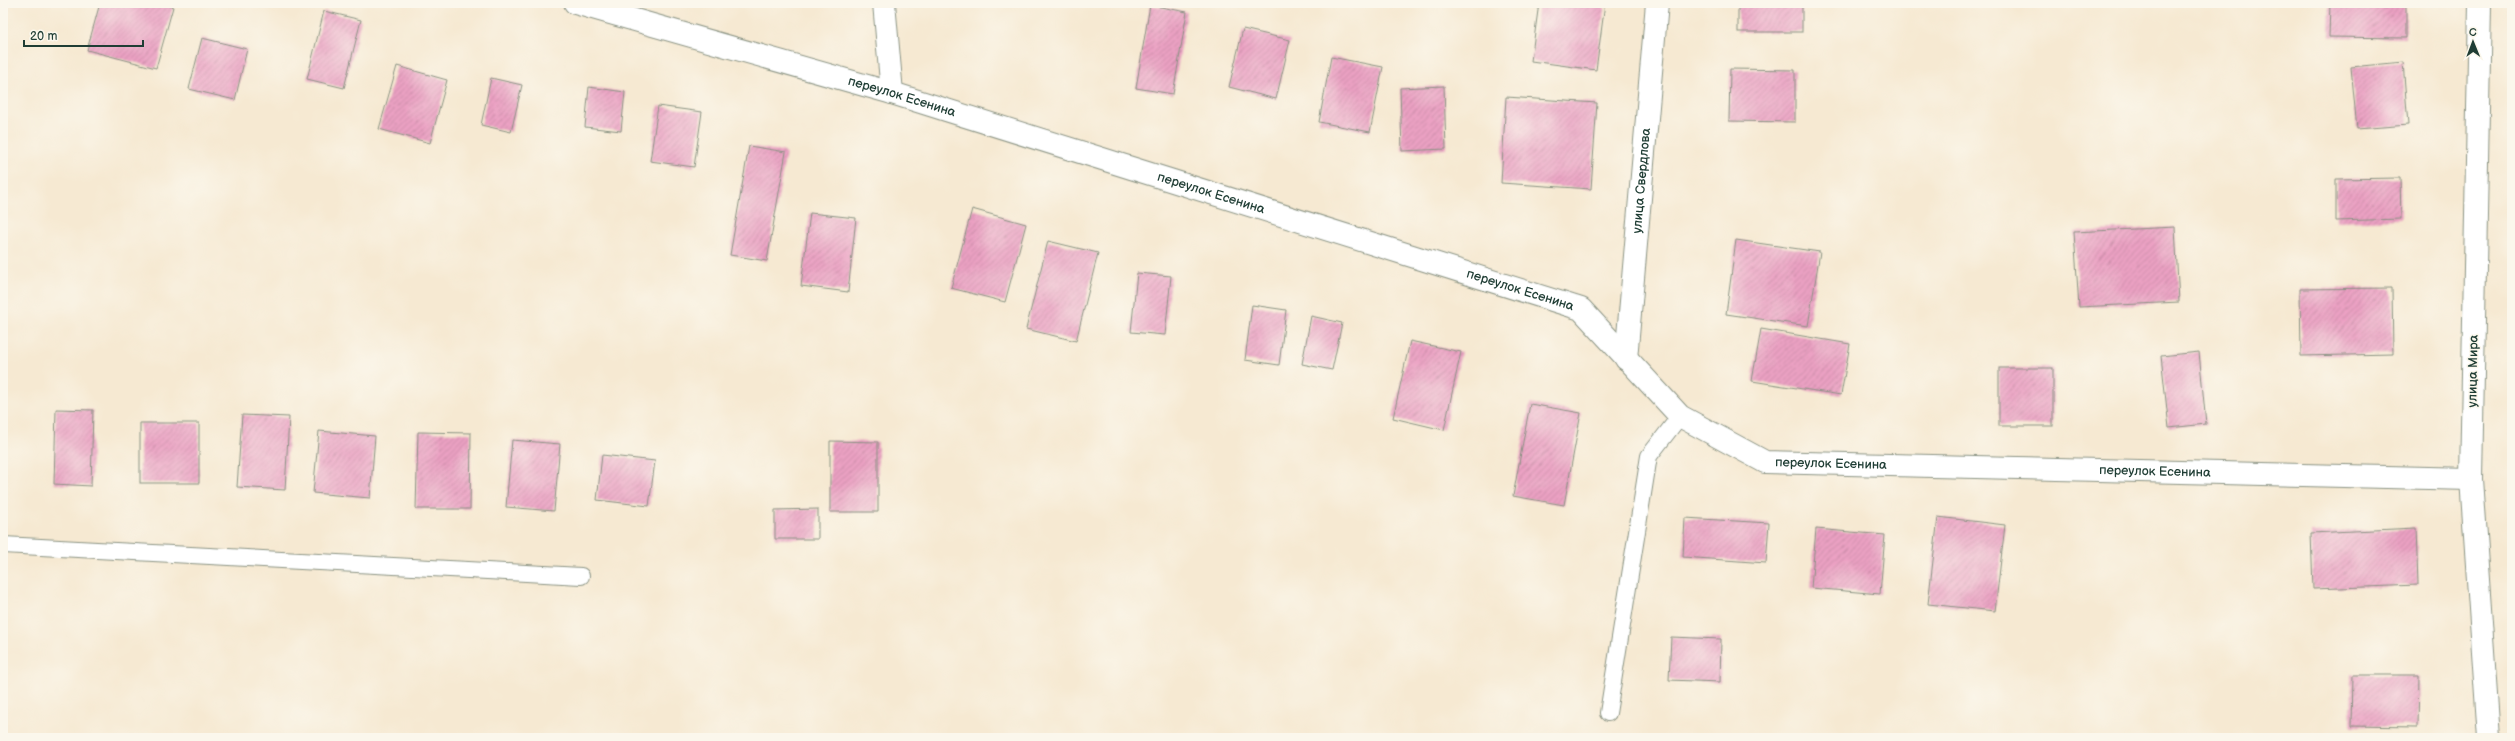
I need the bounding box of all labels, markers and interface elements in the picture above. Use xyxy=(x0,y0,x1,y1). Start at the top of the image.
scale bar xyxy=(24,22,143,48)
north arrow xyxy=(2453,22,2493,62)
text: С xyxy=(2469,26,2477,39)
text: 20 m xyxy=(30,29,57,44)
street label: переулок Есенина xyxy=(846,73,958,121)
street label: улица Свердлова xyxy=(1629,127,1654,234)
street label: переулок Есенина xyxy=(1155,169,1267,218)
street label: переулок Есенина xyxy=(1465,266,1576,314)
street label: улица Мира xyxy=(2464,334,2482,407)
street label: переулок Есенина xyxy=(1775,454,1887,473)
street label: переулок Есенина xyxy=(2099,462,2211,481)

